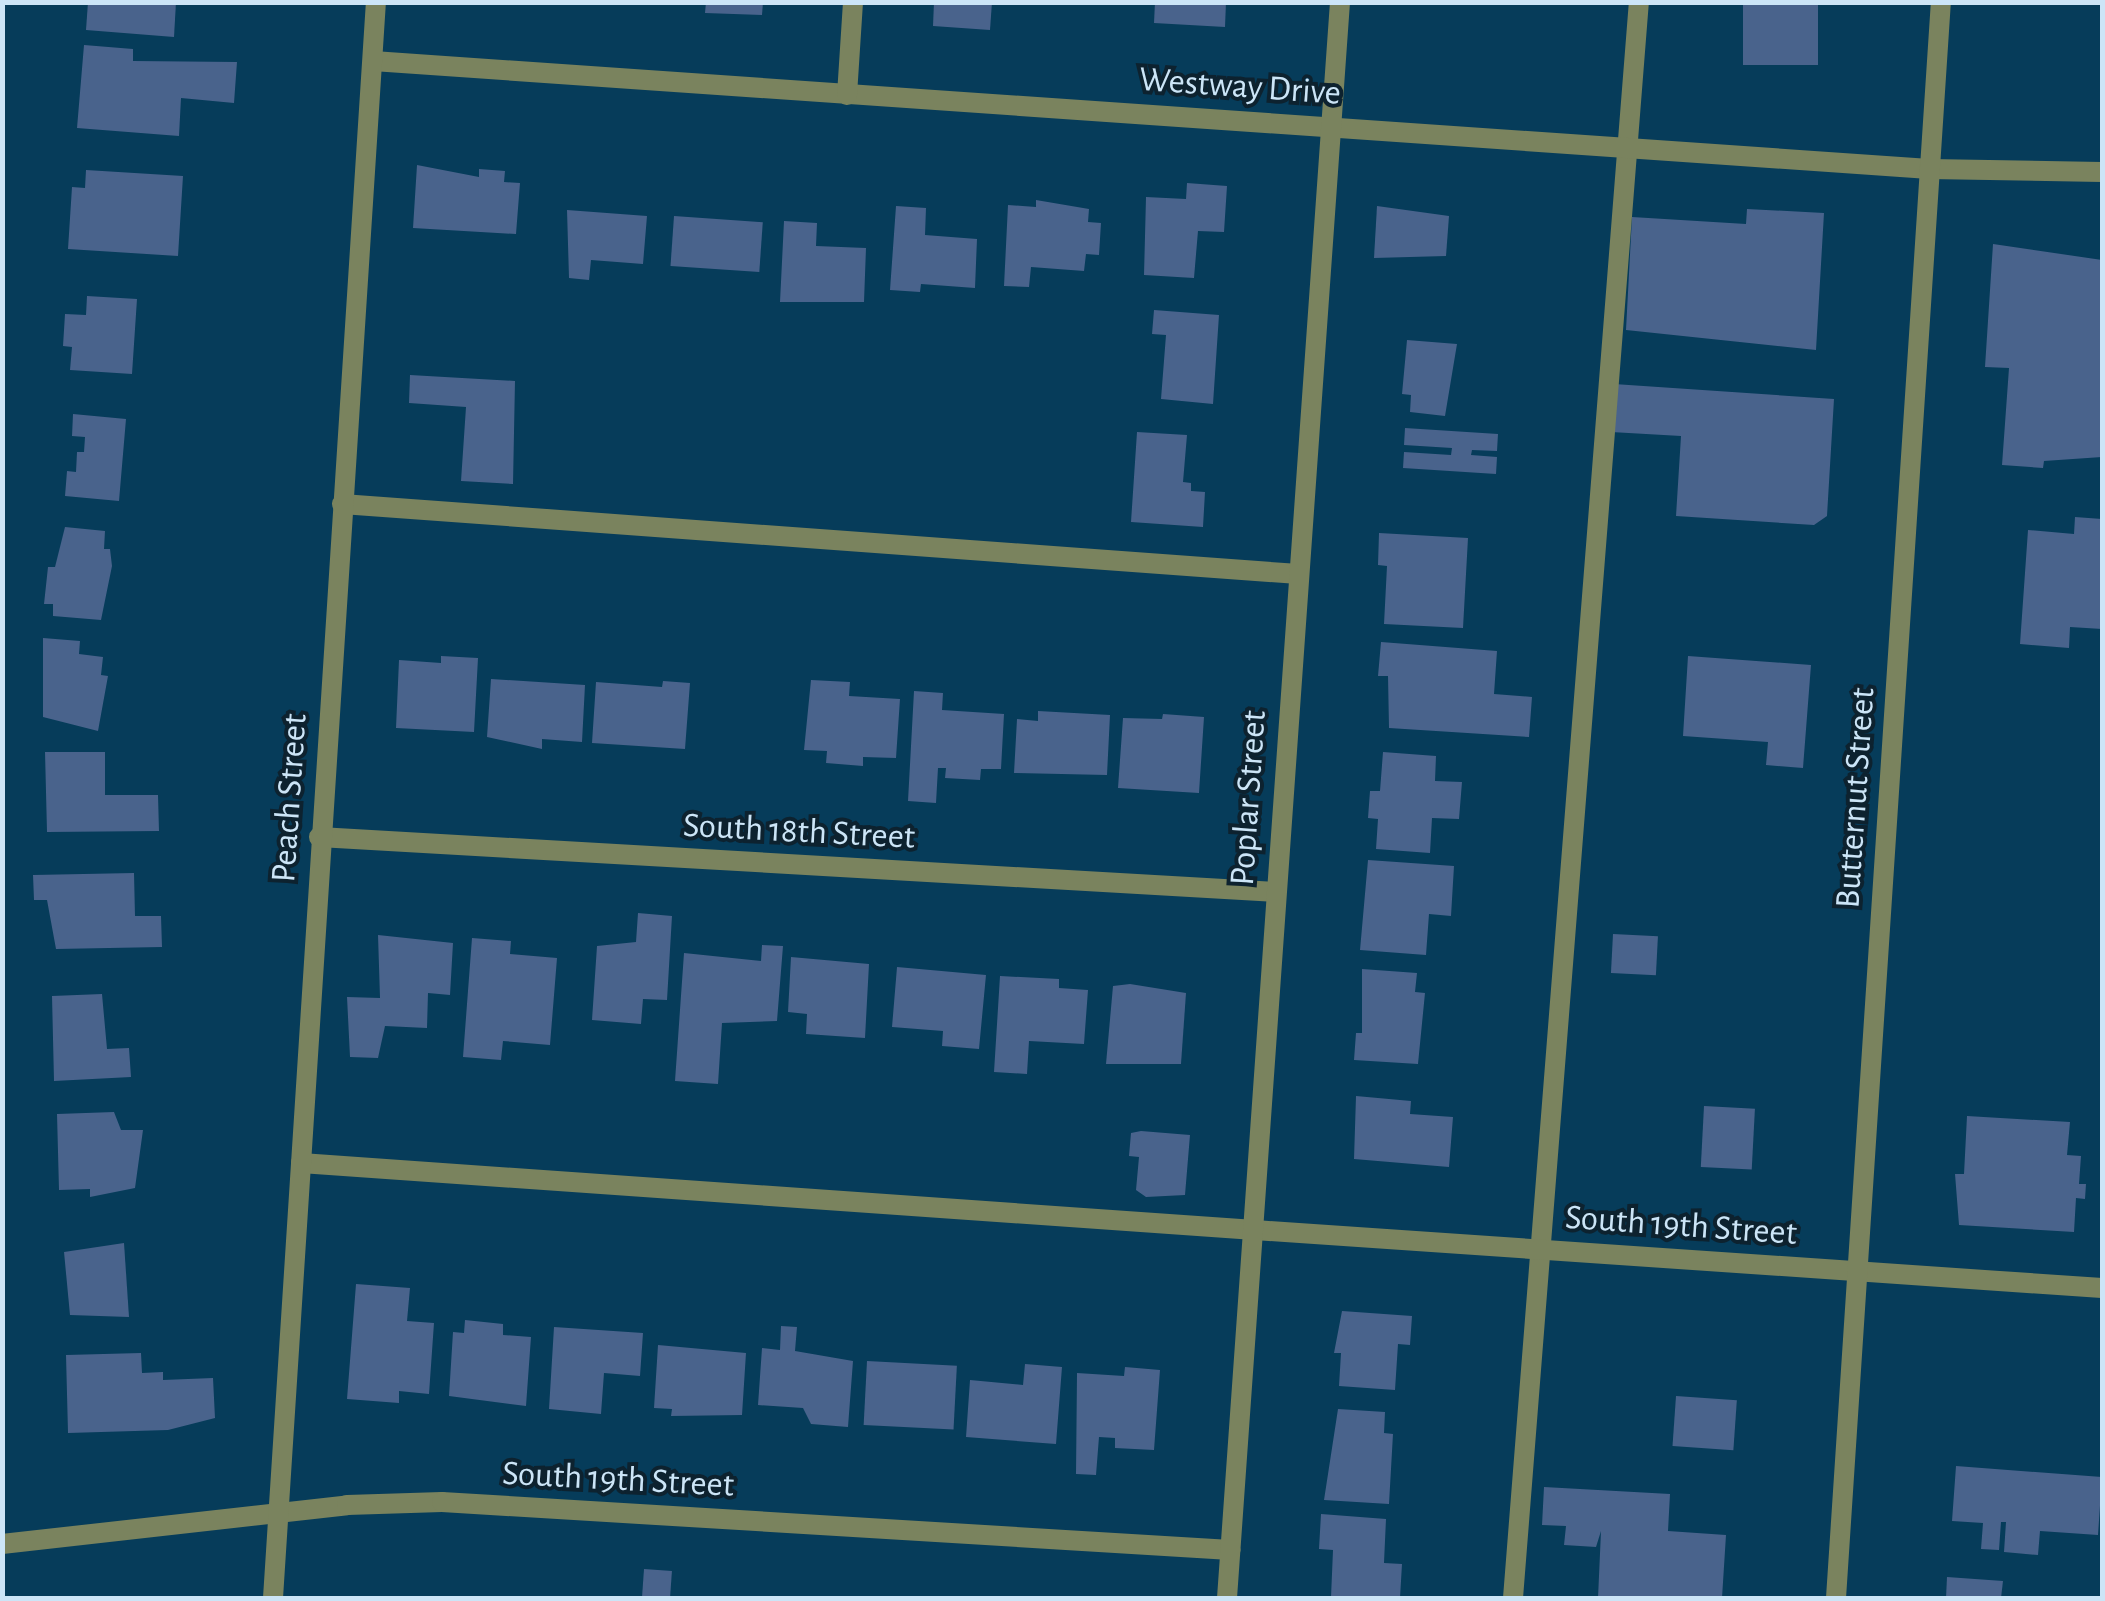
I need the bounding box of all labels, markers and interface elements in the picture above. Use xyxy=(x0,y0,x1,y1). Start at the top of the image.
street label: Westway Drive xyxy=(1138,59,1342,115)
street label: Butternut Street xyxy=(1827,686,1885,910)
street label: Poplar Street xyxy=(1222,709,1276,887)
street label: Peach Street xyxy=(263,712,317,884)
street label: South 18th Street xyxy=(682,805,916,859)
street label: South 19th Street xyxy=(1564,1197,1798,1255)
street label: South 19th Street xyxy=(501,1453,735,1507)

